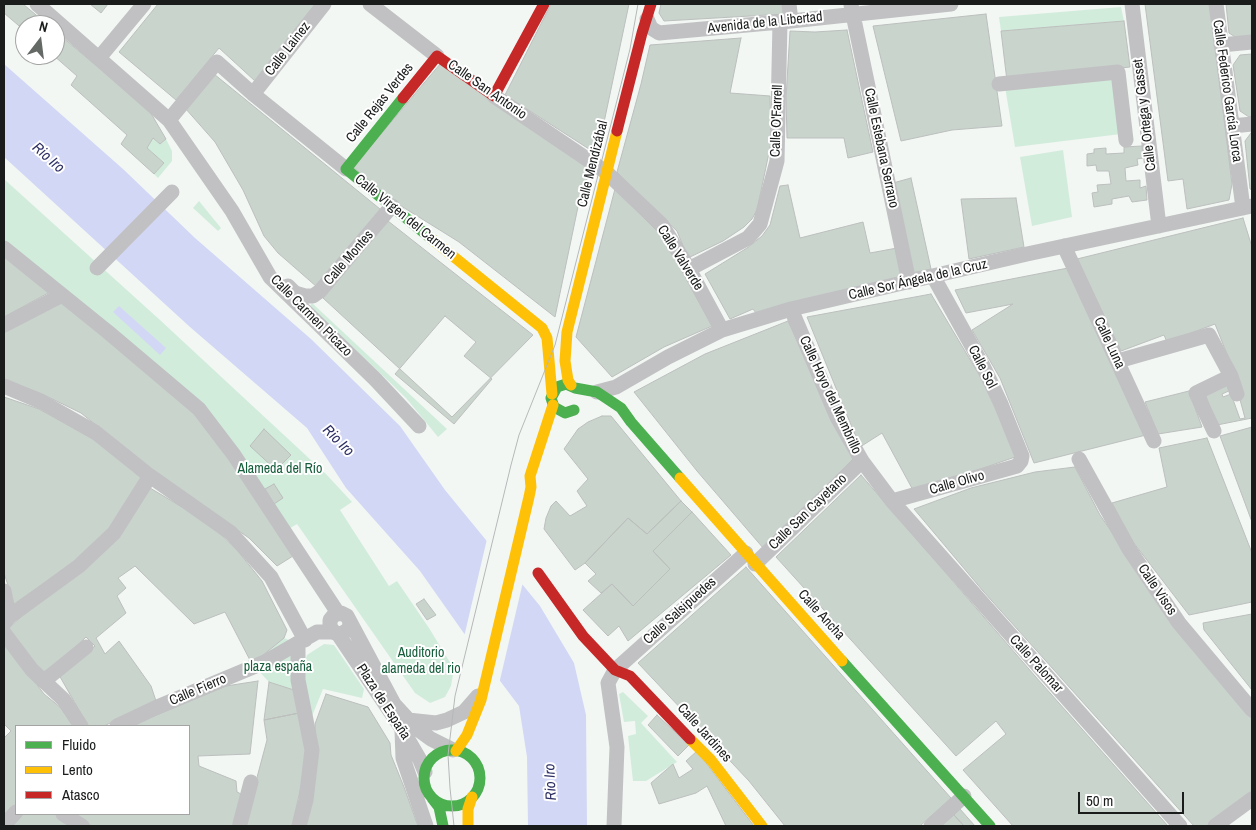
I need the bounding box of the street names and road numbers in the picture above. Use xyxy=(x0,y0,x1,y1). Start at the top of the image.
street label: Avenida de la Libertad xyxy=(707,9,823,37)
street label: Calle Lainez xyxy=(262,19,314,79)
street label: Calle Federico García Lorca xyxy=(1209,19,1245,163)
street label: Calle San Antonio xyxy=(444,57,530,123)
street label: Calle Ortega y Gasset xyxy=(1130,58,1160,172)
street label: Calle Rejas Verdes xyxy=(343,60,417,146)
street label: Calle O'Farrell xyxy=(767,85,787,157)
street label: Calle Estebana Serrano xyxy=(860,87,902,209)
street label: Calle Mendizábal xyxy=(574,119,612,209)
street label: Calle Virgen del Carmen xyxy=(351,171,459,263)
street label: Calle Valverde xyxy=(653,222,707,294)
street label: Calle Montes xyxy=(321,227,377,289)
street label: Calle Sor Ángela de la Cruz xyxy=(847,256,989,304)
street label: Calle Carmen Picazo xyxy=(267,272,355,360)
street label: Calle Luna xyxy=(1090,315,1128,371)
street label: Calle Hoyo del Membrillo xyxy=(795,333,865,457)
street label: Calle Sol xyxy=(964,343,1000,391)
street label: Calle Olivo xyxy=(928,467,986,499)
street label: Calle San Cayetano xyxy=(765,470,851,554)
street label: Calle Visos xyxy=(1134,561,1180,619)
street label: Calle Salsipuedes xyxy=(640,574,720,648)
street label: Calle Ancha xyxy=(794,586,848,644)
street label: Calle Palomar xyxy=(1006,632,1066,696)
street label: Plaza de España xyxy=(352,661,414,743)
street label: Calle Fierro xyxy=(167,671,229,709)
street label: Calle Jardines xyxy=(673,700,735,766)

